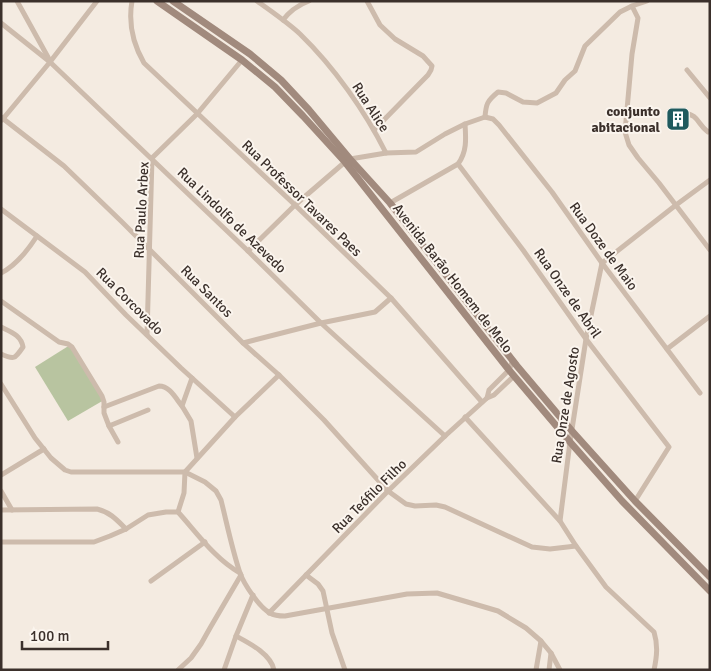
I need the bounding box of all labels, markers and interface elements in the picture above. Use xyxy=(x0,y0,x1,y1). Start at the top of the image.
street label: Rua Alice xyxy=(348,79,393,135)
place label: conjunto abitacional xyxy=(591,103,661,136)
building icon: conjunto abitacional xyxy=(665,106,691,132)
street label: Rua Professor Tavares Paes xyxy=(238,137,365,260)
street label: Rua Paulo Arbex xyxy=(130,160,153,259)
street label: Rua Lindolfo de Azevedo xyxy=(174,164,290,277)
street label: Rua Doze de Maio xyxy=(566,199,641,294)
street label: Avenida Barão Homem de Melo xyxy=(389,200,516,356)
street label: Rua Onze de Abril xyxy=(530,245,605,341)
street label: Rua Santos xyxy=(177,262,236,321)
street label: Rua Corcovado xyxy=(92,264,167,339)
street label: Rua Onze de Agosto xyxy=(548,346,583,465)
street label: Rua Teófilo Filho xyxy=(329,456,410,537)
scale bar xyxy=(22,618,109,650)
text: 100 m xyxy=(30,627,70,645)

